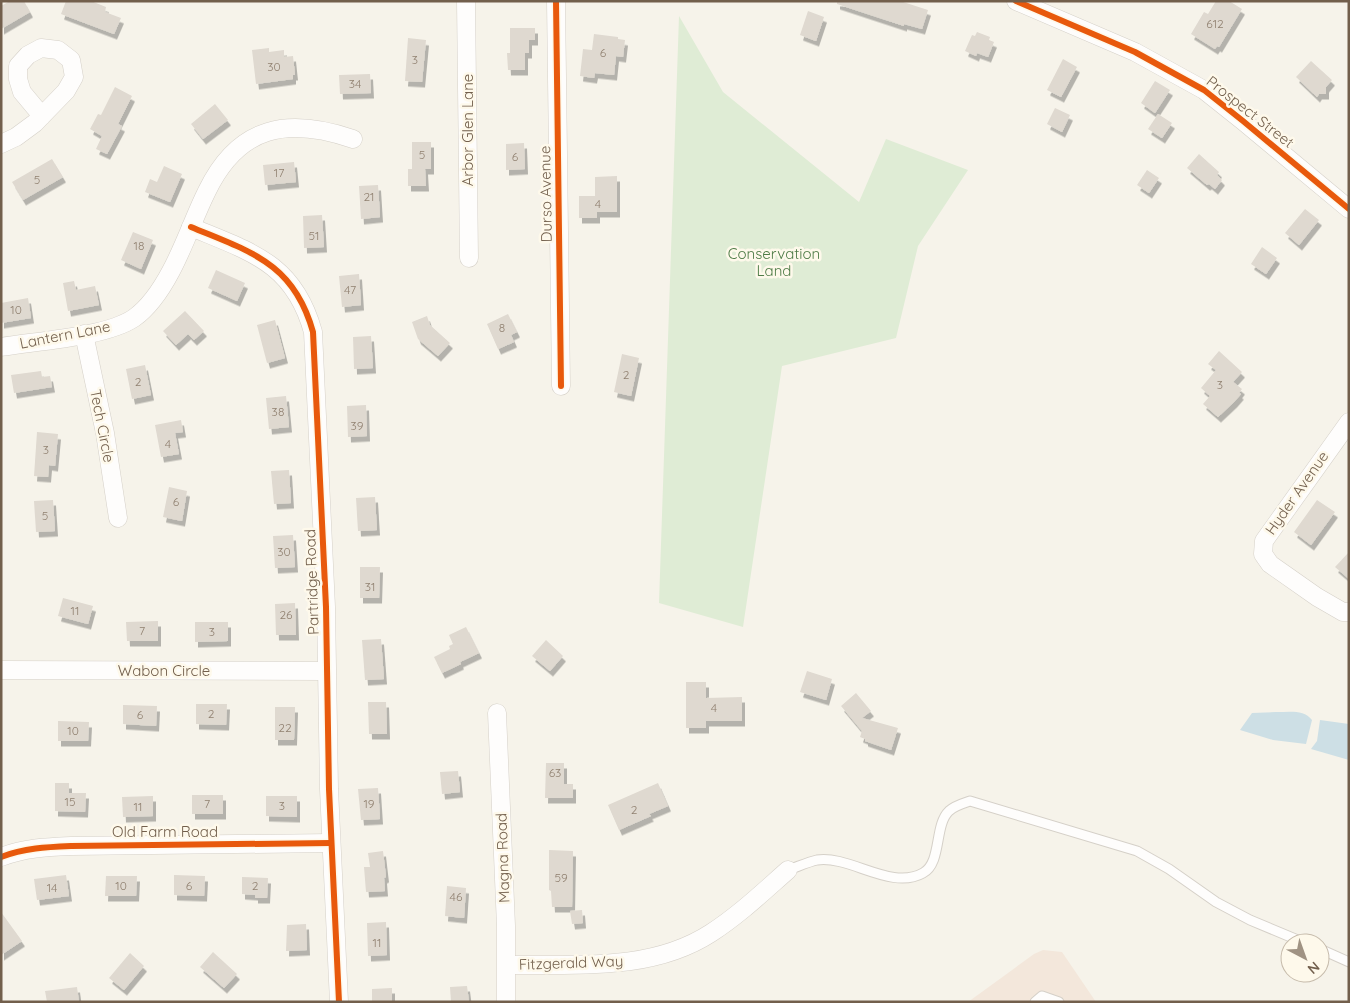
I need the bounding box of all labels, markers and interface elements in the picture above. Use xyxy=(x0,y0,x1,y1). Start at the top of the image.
house number: 612 xyxy=(1206,16,1224,31)
house number: 6 xyxy=(600,45,607,60)
house number: 3 xyxy=(412,52,418,67)
house number: 30 xyxy=(267,59,281,74)
street label: Prospect Street xyxy=(1203,71,1298,152)
street label: Arbor Glen Lane xyxy=(458,74,477,186)
house number: 34 xyxy=(349,76,361,91)
street label: Durso Avenue xyxy=(535,146,556,242)
house number: 5 xyxy=(419,147,425,162)
house number: 6 xyxy=(512,149,519,164)
house number: 17 xyxy=(274,165,284,180)
house number: 5 xyxy=(34,172,40,187)
house number: 21 xyxy=(363,189,375,204)
house number: 4 xyxy=(595,196,601,211)
house number: 51 xyxy=(309,228,319,243)
house number: 18 xyxy=(134,238,144,253)
park label: Conservation Land xyxy=(728,244,820,280)
house number: 47 xyxy=(344,282,356,297)
house number: 10 xyxy=(10,302,22,317)
street label: Lantern Lane xyxy=(18,316,112,353)
house number: 8 xyxy=(499,320,505,335)
house number: 2 xyxy=(623,367,630,382)
house number: 2 xyxy=(135,374,142,389)
house number: 3 xyxy=(1217,377,1223,392)
street label: Tech Circle xyxy=(86,388,119,464)
house number: 38 xyxy=(272,404,284,419)
house number: 39 xyxy=(351,418,364,433)
house number: 4 xyxy=(165,436,171,451)
house number: 3 xyxy=(43,442,49,457)
street label: Hyder Avenue xyxy=(1261,447,1332,538)
house number: 6 xyxy=(173,494,180,509)
house number: 5 xyxy=(42,508,48,523)
street label: Partridge Road xyxy=(300,529,323,635)
house number: 30 xyxy=(277,544,291,559)
house number: 31 xyxy=(365,579,375,594)
house number: 11 xyxy=(71,603,79,618)
house number: 26 xyxy=(279,607,293,622)
house number: 7 xyxy=(139,623,145,638)
house number: 3 xyxy=(209,624,215,639)
street label: Wabon Circle xyxy=(118,661,210,680)
house number: 4 xyxy=(711,700,717,715)
house number: 2 xyxy=(208,706,215,721)
house number: 6 xyxy=(137,707,144,722)
house number: 22 xyxy=(278,720,292,735)
house number: 10 xyxy=(67,723,79,738)
house number: 63 xyxy=(549,765,561,780)
house number: 15 xyxy=(65,794,75,809)
house number: 7 xyxy=(204,796,210,811)
house number: 19 xyxy=(363,796,375,811)
house number: 3 xyxy=(279,798,285,813)
house number: 11 xyxy=(134,799,142,814)
house number: 2 xyxy=(631,802,638,817)
street label: Magna Road xyxy=(491,813,514,903)
street label: Old Farm Road xyxy=(112,822,218,841)
house number: 59 xyxy=(554,870,568,885)
house number: 10 xyxy=(115,878,127,893)
house number: 6 xyxy=(186,878,193,893)
house number: 2 xyxy=(252,878,259,893)
house number: 14 xyxy=(47,880,57,895)
house number: 46 xyxy=(450,889,463,904)
north arrow xyxy=(1280,933,1330,983)
house number: 11 xyxy=(373,935,381,950)
street label: Fitzgerald Way xyxy=(518,951,624,974)
text: N xyxy=(1304,958,1323,978)

